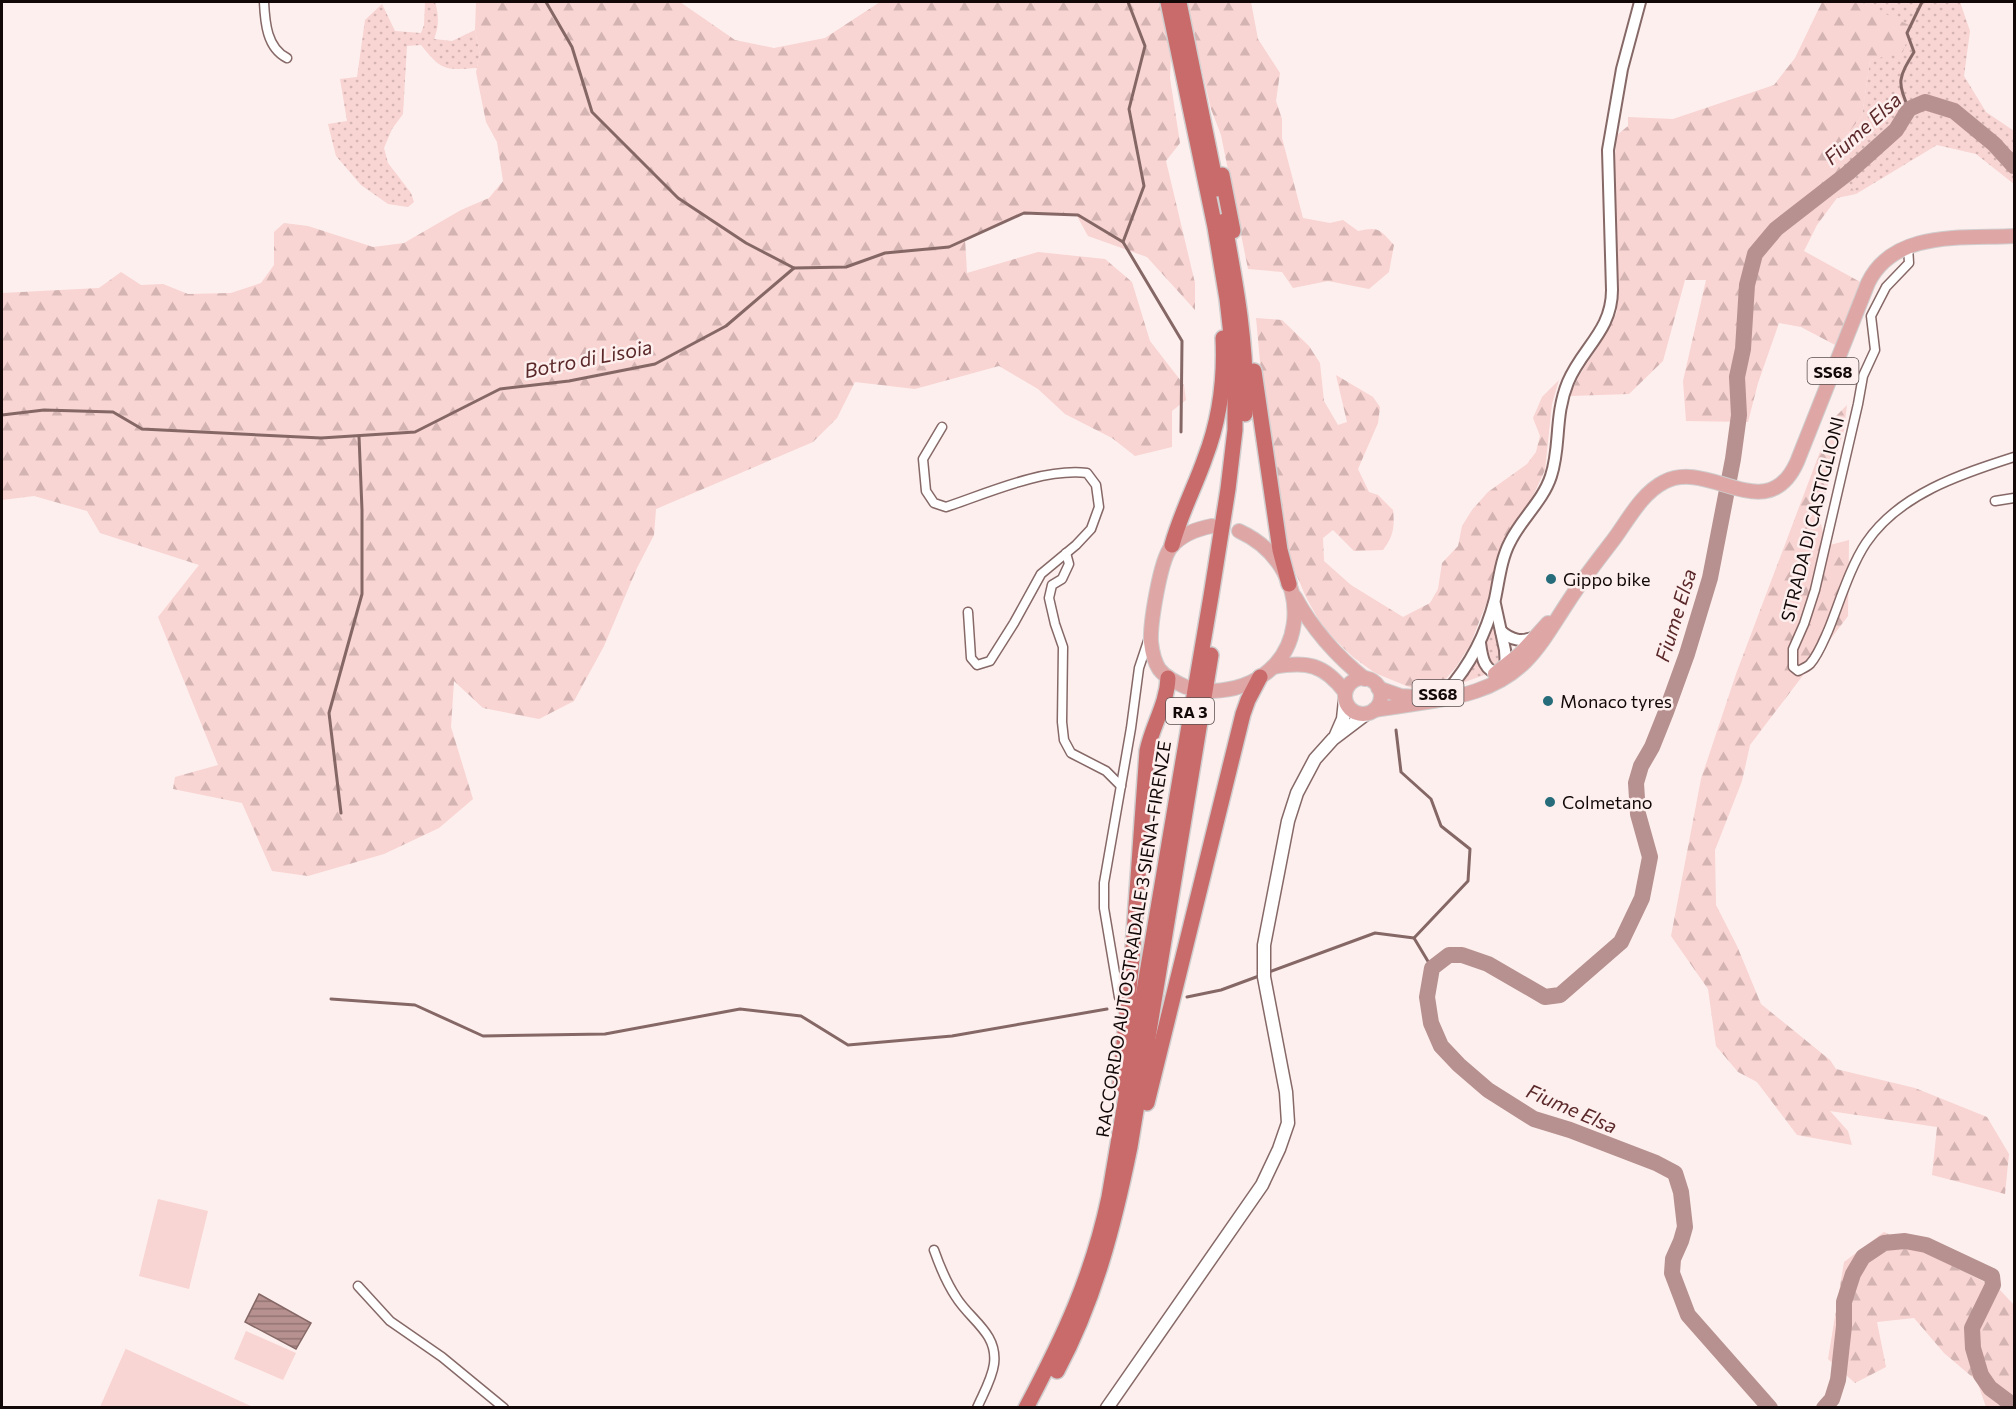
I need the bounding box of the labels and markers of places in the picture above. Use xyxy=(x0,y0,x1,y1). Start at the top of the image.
place label: Gippo bike xyxy=(1563,568,1650,590)
marker: Gippo bike xyxy=(1544,572,1558,586)
place label: Monaco tyres xyxy=(1560,690,1672,712)
marker: Monaco tyres xyxy=(1541,694,1555,708)
place label: Colmetano xyxy=(1562,791,1653,813)
marker: Colmetano xyxy=(1543,795,1557,809)

